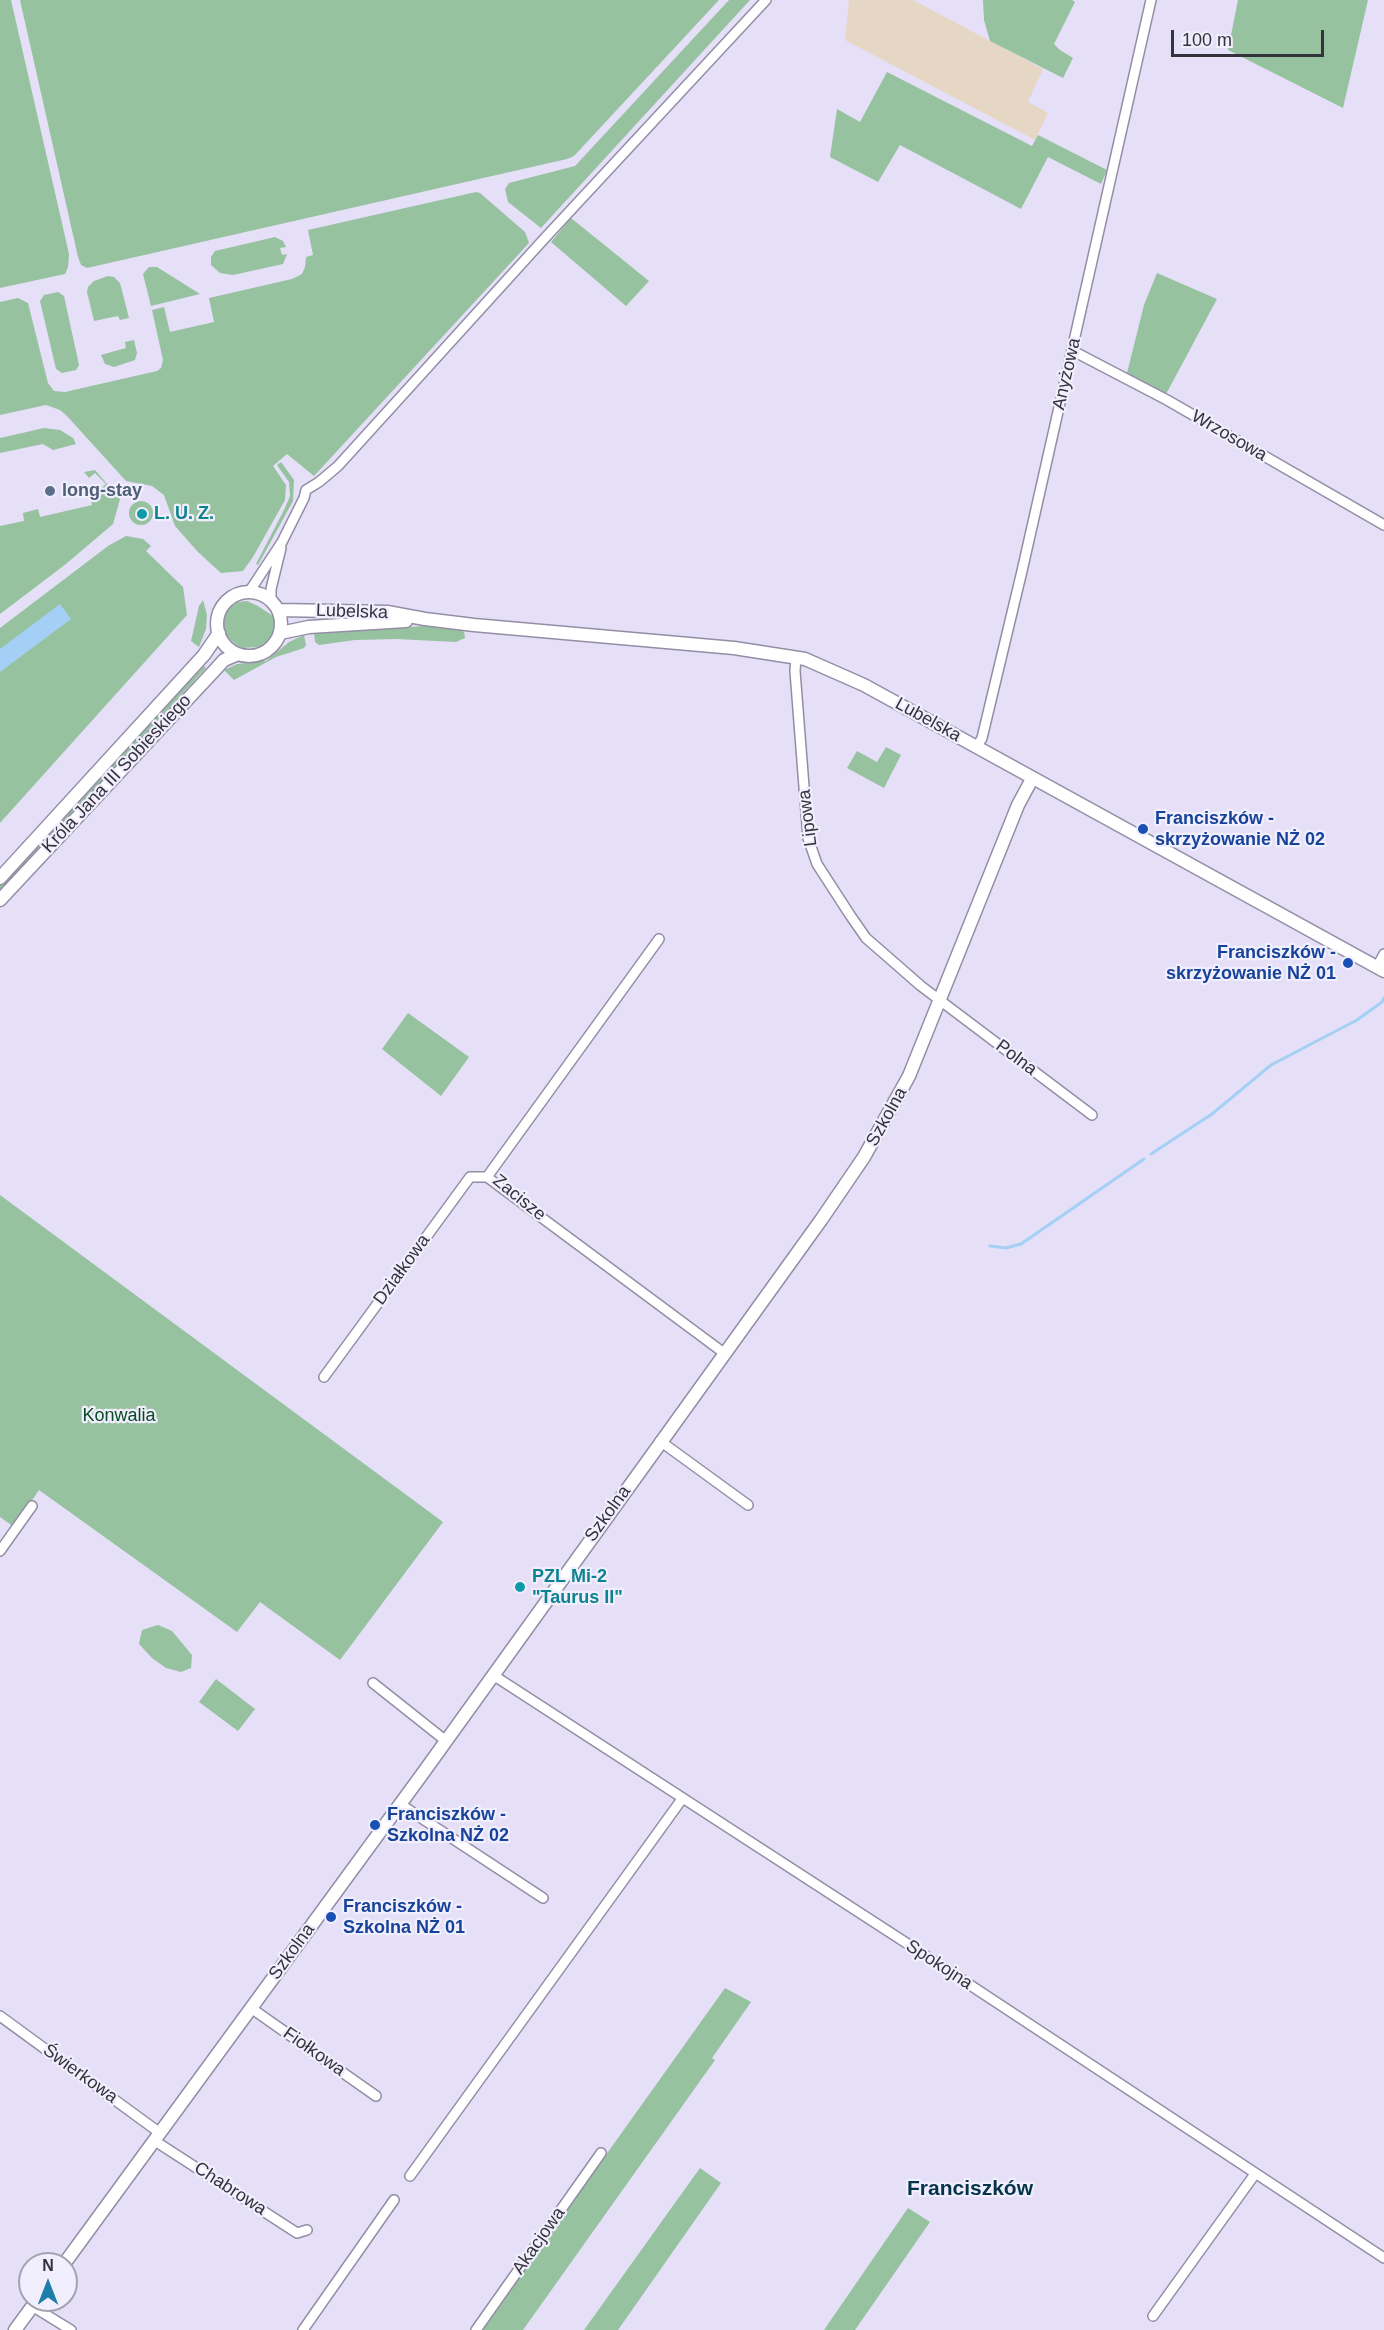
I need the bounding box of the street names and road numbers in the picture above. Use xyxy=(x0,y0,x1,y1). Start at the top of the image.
street label: Anyżowa xyxy=(1048,336,1086,412)
street label: Wrzosowa xyxy=(1187,406,1271,466)
street label: Lubelska xyxy=(316,600,388,624)
street label: Króla Jana III Sobieskiego xyxy=(38,690,196,858)
street label: Lubelska xyxy=(891,693,965,747)
street label: Lipowa xyxy=(794,788,822,848)
street label: Polna xyxy=(991,1036,1041,1080)
street label: Szkolna xyxy=(862,1084,912,1150)
street label: Zacisze xyxy=(488,1170,550,1226)
street label: Działkowa xyxy=(369,1230,435,1310)
street label: Szkolna xyxy=(580,1482,636,1546)
street label: Szkolna xyxy=(264,1920,320,1984)
street label: Spokojna xyxy=(902,1936,976,1994)
street label: Fiołkowa xyxy=(279,2023,349,2081)
street label: Świerkowa xyxy=(38,2040,122,2108)
street label: Chabrowa xyxy=(190,2158,270,2220)
street label: Akacjowa xyxy=(508,2203,570,2279)

